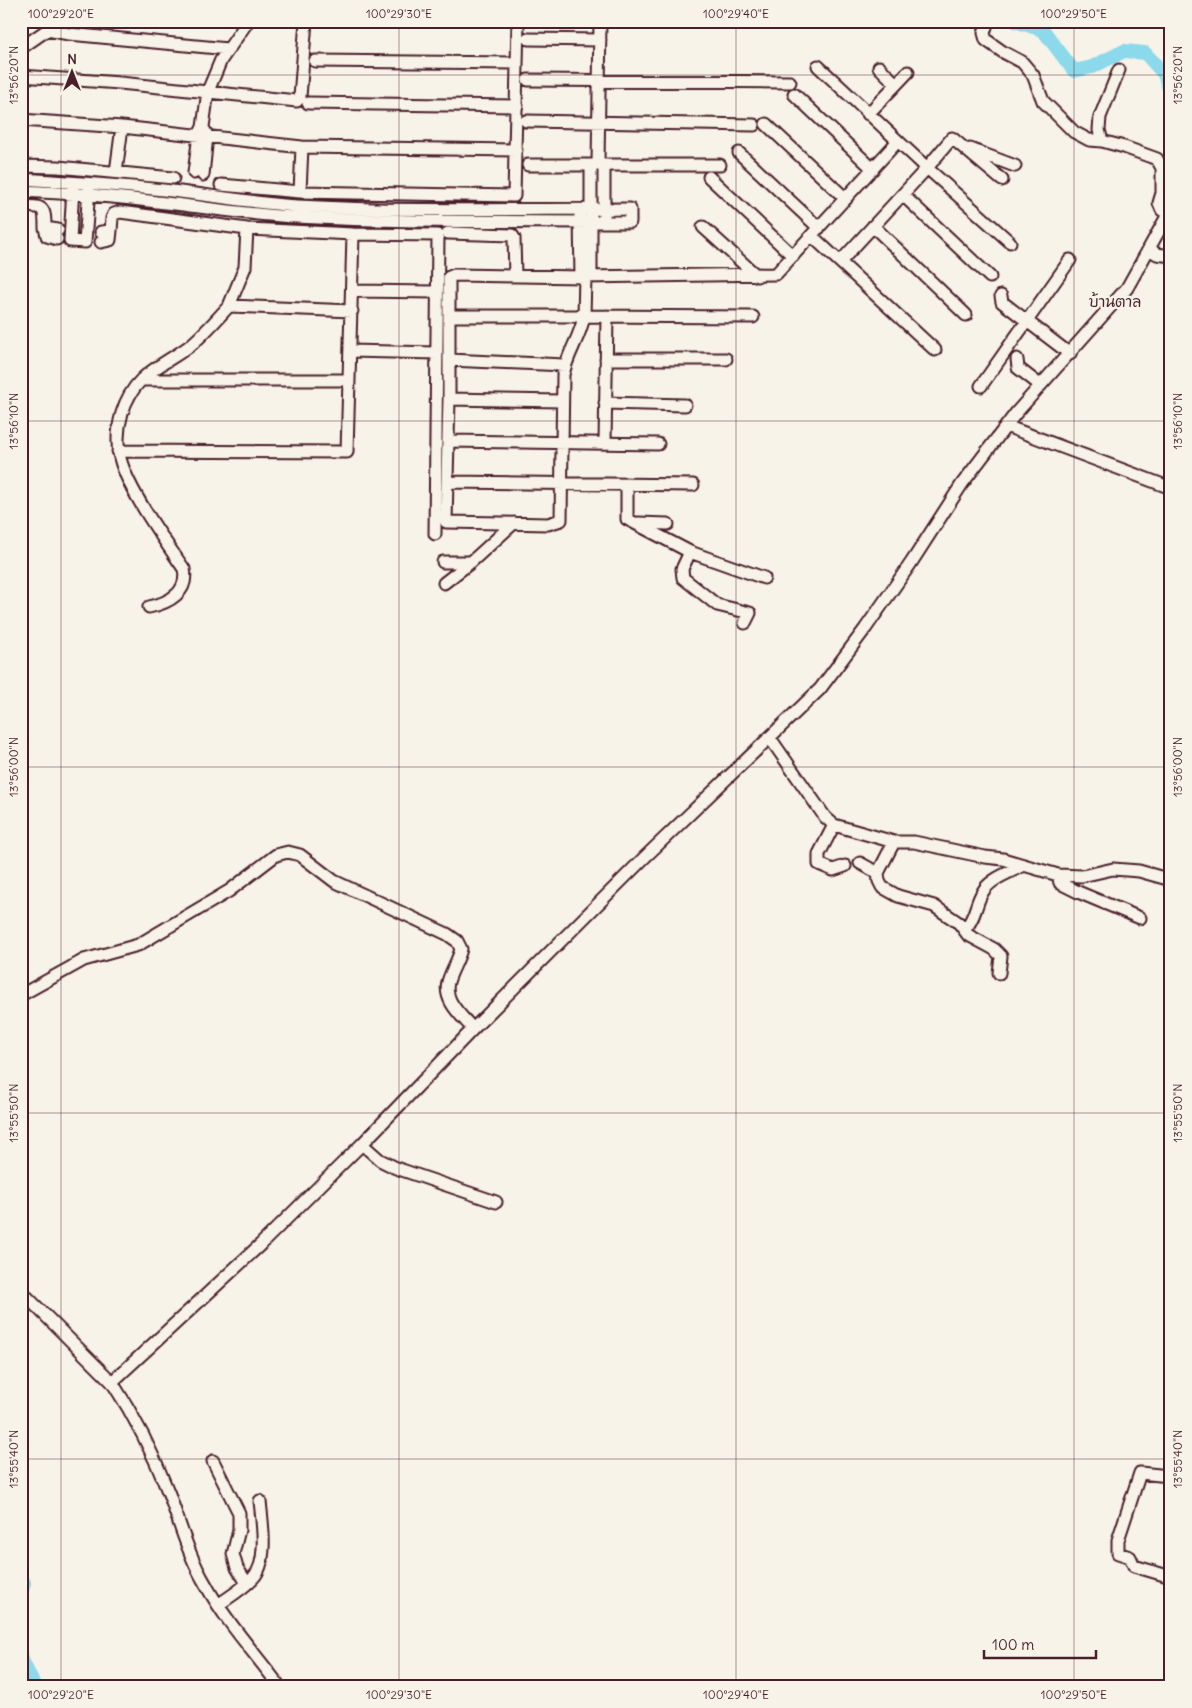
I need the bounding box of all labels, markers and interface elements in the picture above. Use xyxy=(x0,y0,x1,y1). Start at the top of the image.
text: 100°29'20"E xyxy=(28,6,94,21)
text: 100°29'30"E xyxy=(366,6,432,21)
text: 100°29'40"E xyxy=(703,6,769,21)
text: 100°29'50"E xyxy=(1041,6,1107,21)
text: 13°56'20"N xyxy=(6,46,21,104)
text: 13°56'20"N xyxy=(1170,46,1185,104)
north arrow xyxy=(48,48,98,98)
text: N xyxy=(67,50,77,68)
district label: บ้านตาล xyxy=(1089,292,1141,311)
text: 13°56'10"N xyxy=(6,393,21,449)
text: 13°56'10"N xyxy=(1170,393,1185,449)
text: 13°56'00"N xyxy=(6,737,21,797)
text: 13°56'00"N xyxy=(1170,737,1185,797)
text: 13°55'50"N xyxy=(6,1084,21,1142)
text: 13°55'50"N xyxy=(1170,1084,1185,1142)
text: 13°55'40"N xyxy=(6,1430,21,1488)
text: 13°55'40"N xyxy=(1170,1430,1185,1488)
scale bar xyxy=(984,1628,1097,1660)
text: 100 m xyxy=(992,1635,1034,1654)
text: 100°29'20"E xyxy=(28,1687,94,1702)
text: 100°29'30"E xyxy=(366,1687,432,1702)
text: 100°29'40"E xyxy=(703,1687,769,1702)
text: 100°29'50"E xyxy=(1041,1687,1107,1702)

